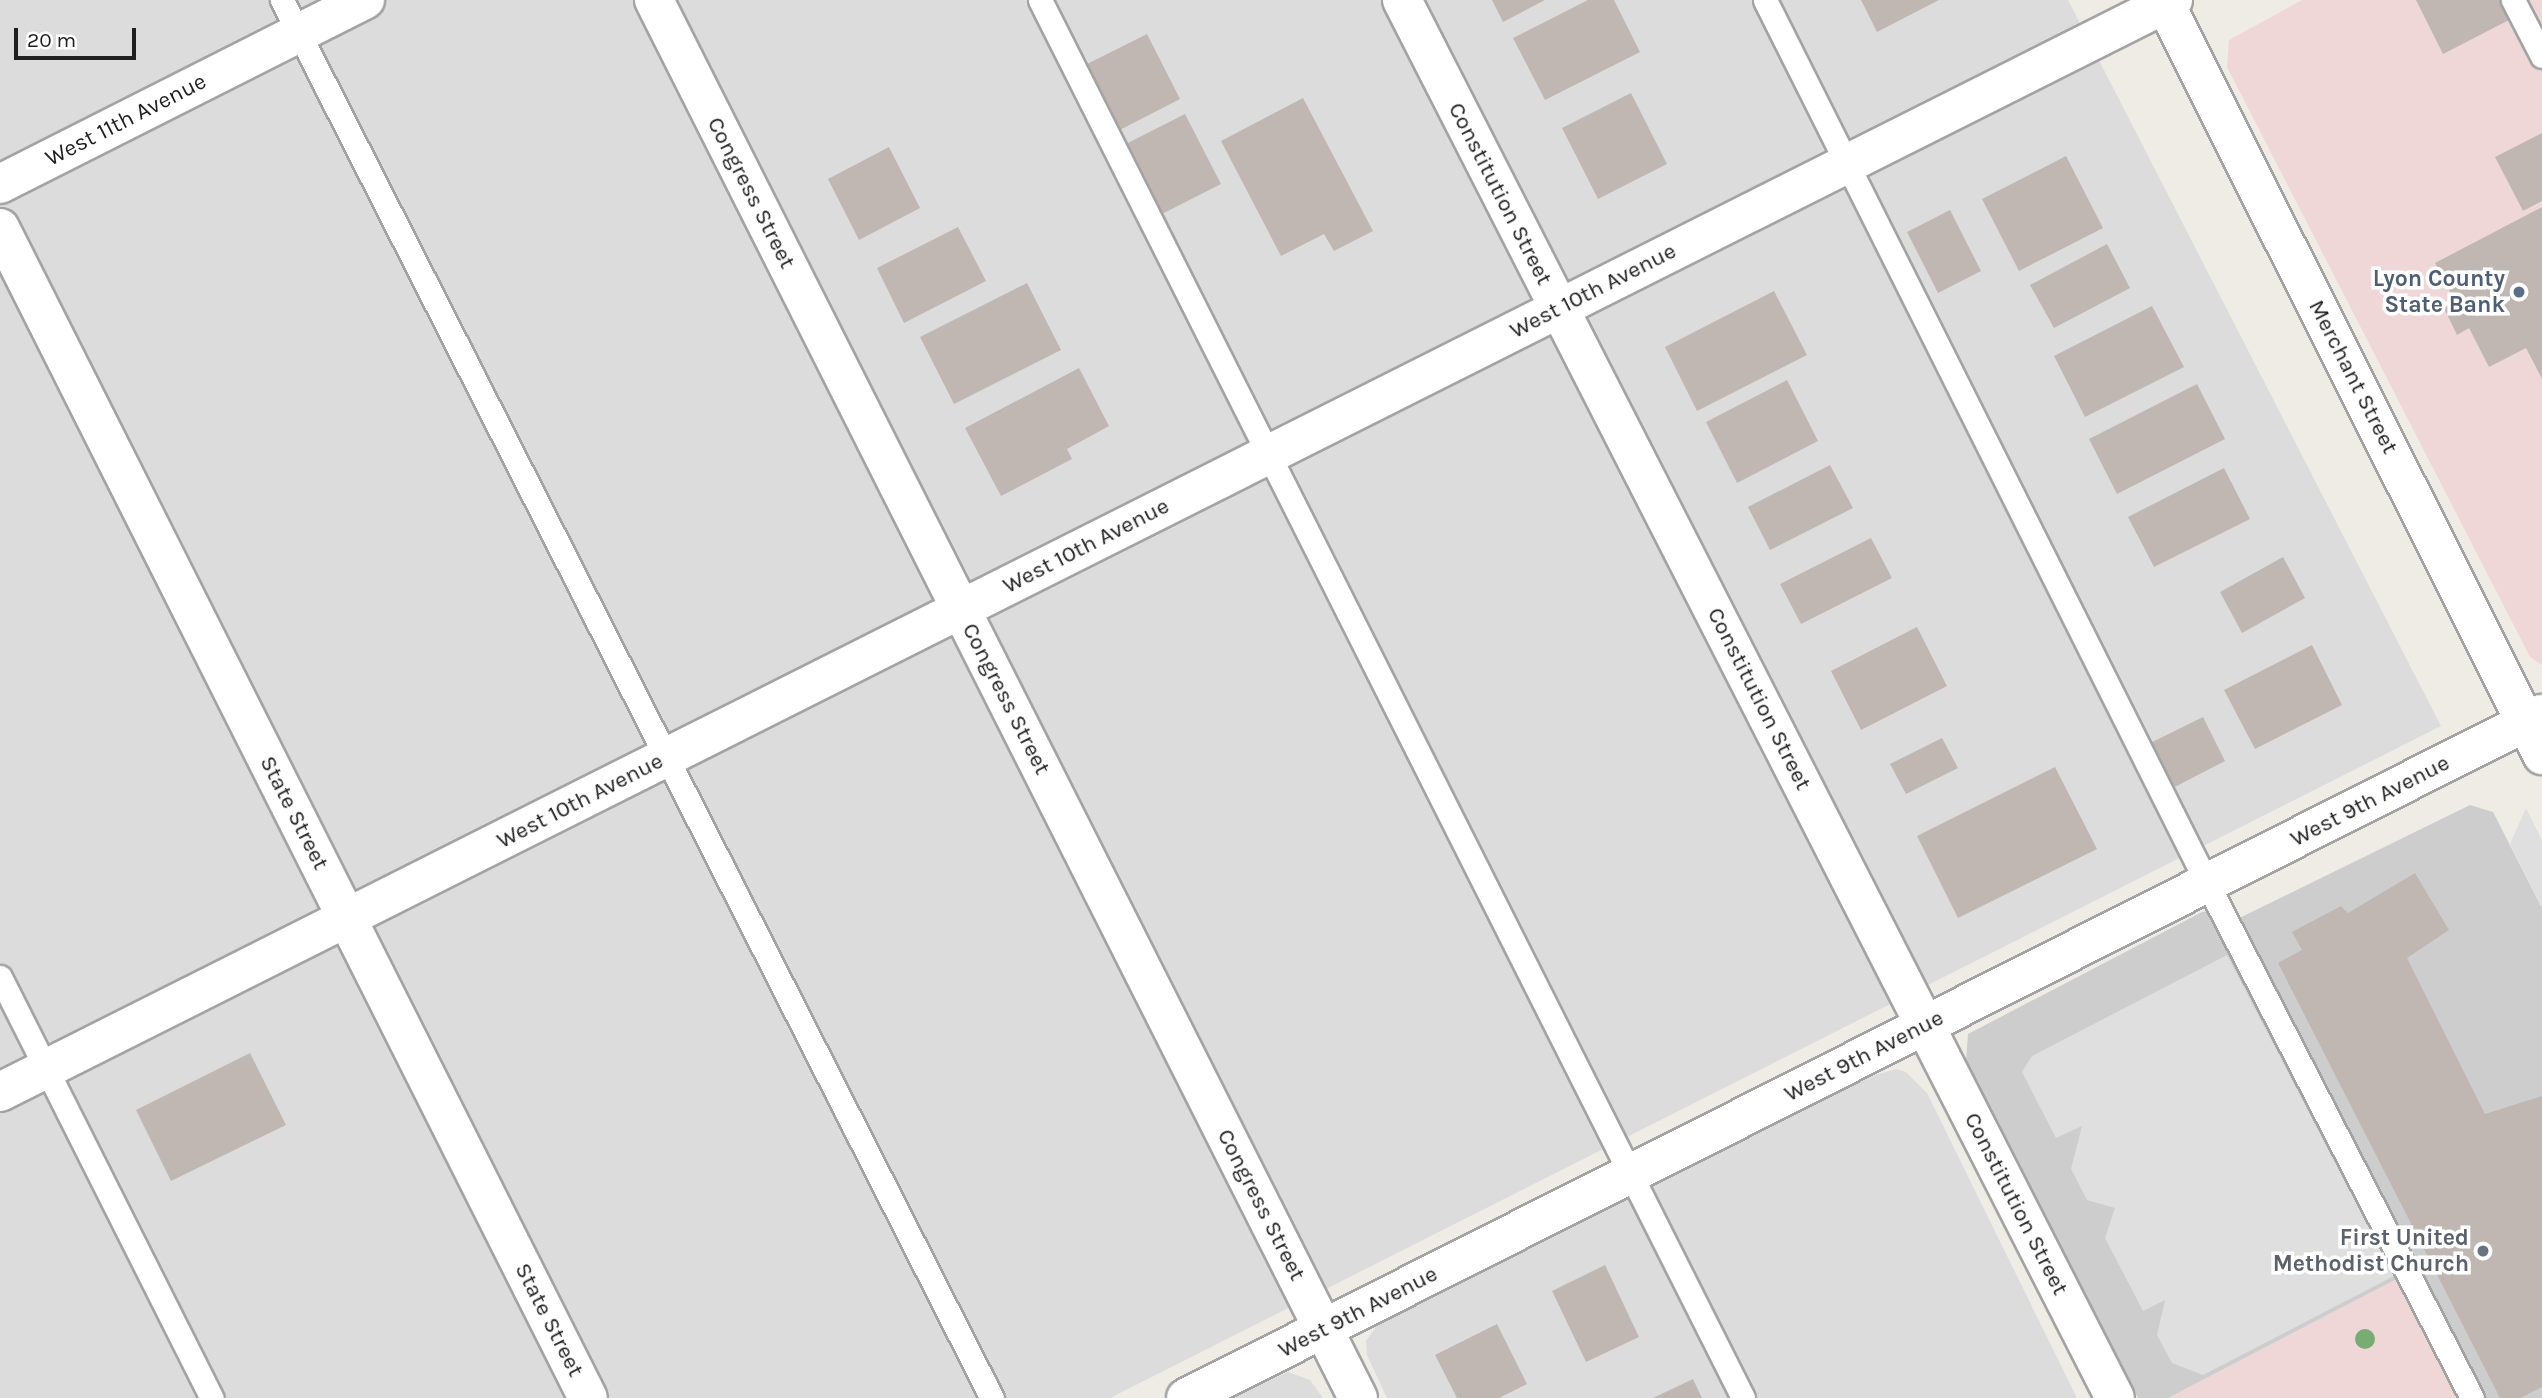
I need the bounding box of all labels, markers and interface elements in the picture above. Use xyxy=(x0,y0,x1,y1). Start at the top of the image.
scale bar xyxy=(18,14,140,58)
text: 20 m xyxy=(27,28,76,52)
street label: West 11th Avenue xyxy=(41,68,211,172)
street label: Constitution Street xyxy=(1442,98,1558,290)
street label: Congress Street xyxy=(701,113,801,273)
street label: West 10th Avenue xyxy=(1505,237,1681,345)
place label: Lyon County State Bank xyxy=(2373,265,2505,319)
marker: Lyon County State Bank xyxy=(2511,284,2527,300)
street label: Merchant Street xyxy=(2302,295,2404,459)
street label: West 10th Avenue xyxy=(998,492,1174,600)
street label: Constitution Street xyxy=(1701,603,1817,795)
street label: Congress Street xyxy=(956,619,1056,779)
street label: West 10th Avenue xyxy=(492,747,668,855)
street label: West 9th Avenue xyxy=(2286,749,2454,853)
street label: State Street xyxy=(253,751,335,875)
street label: West 9th Avenue xyxy=(1780,1004,1948,1108)
street label: Constitution Street xyxy=(1958,1108,2074,1300)
street label: Congress Street xyxy=(1211,1125,1311,1285)
place label: First United Methodist Church xyxy=(2273,1224,2469,1278)
marker: First United Methodist Church xyxy=(2475,1243,2491,1259)
street label: State Street xyxy=(508,1258,590,1382)
street label: West 9th Avenue xyxy=(1274,1260,1442,1364)

